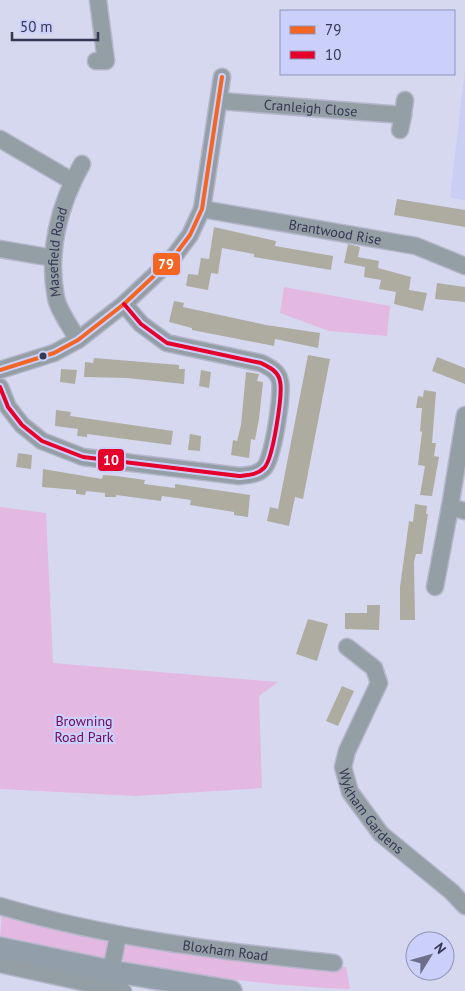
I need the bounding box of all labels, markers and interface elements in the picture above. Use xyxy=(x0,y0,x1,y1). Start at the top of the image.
scale bar xyxy=(12,10,99,42)
legend xyxy=(280,10,455,75)
text: 50 m xyxy=(20,17,53,36)
text: 79 xyxy=(325,20,341,39)
text: 10 xyxy=(325,45,341,64)
street label: Cranleigh Close xyxy=(263,95,358,120)
street label: Masefield Road xyxy=(44,205,71,298)
street label: Brantwood Rise xyxy=(287,215,383,249)
line badge: 79 xyxy=(152,252,181,276)
text: 79 xyxy=(158,255,174,273)
unlabelled marker xyxy=(38,351,48,361)
line badge: 10 xyxy=(97,448,125,472)
text: 10 xyxy=(103,451,119,469)
park label: Browning Road Park xyxy=(54,712,114,746)
street label: Wykham Gardens xyxy=(335,766,407,858)
north arrow xyxy=(405,931,455,981)
street label: Bloxham Road xyxy=(181,936,269,965)
text: N xyxy=(430,939,450,957)

